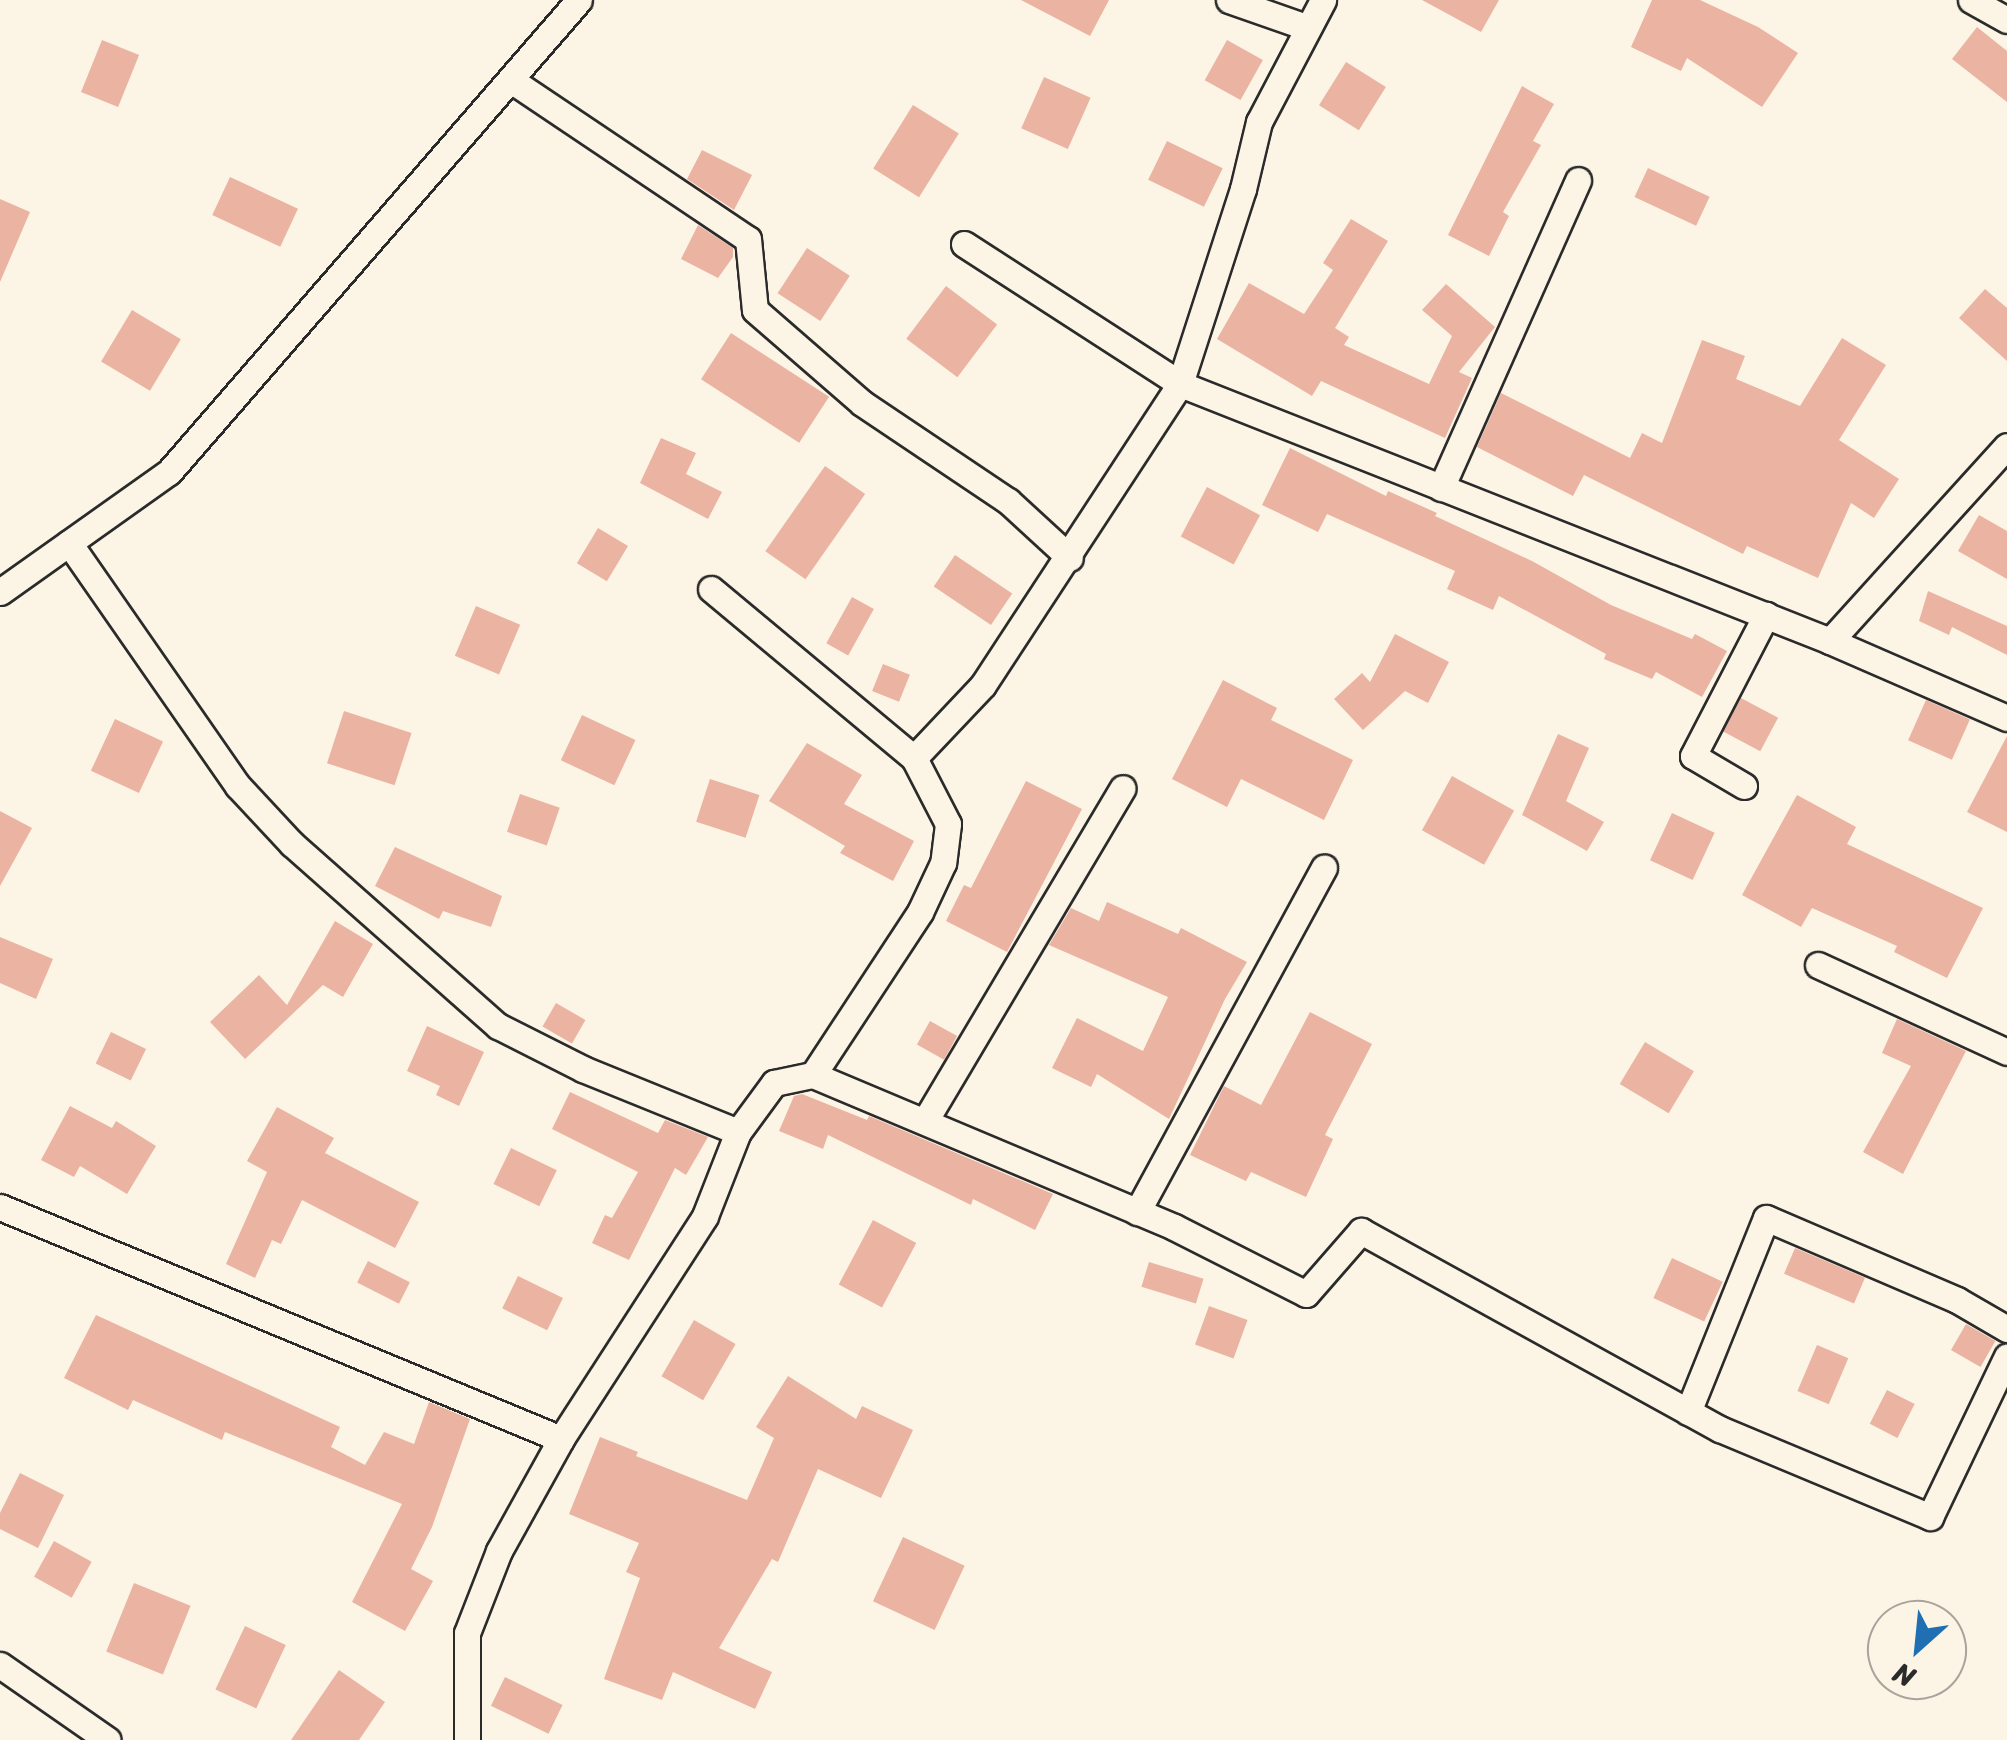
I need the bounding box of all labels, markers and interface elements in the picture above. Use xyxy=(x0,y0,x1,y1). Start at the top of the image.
north arrow xyxy=(1867,1600,1967,1700)
text: N xyxy=(1884,1649,1924,1702)

